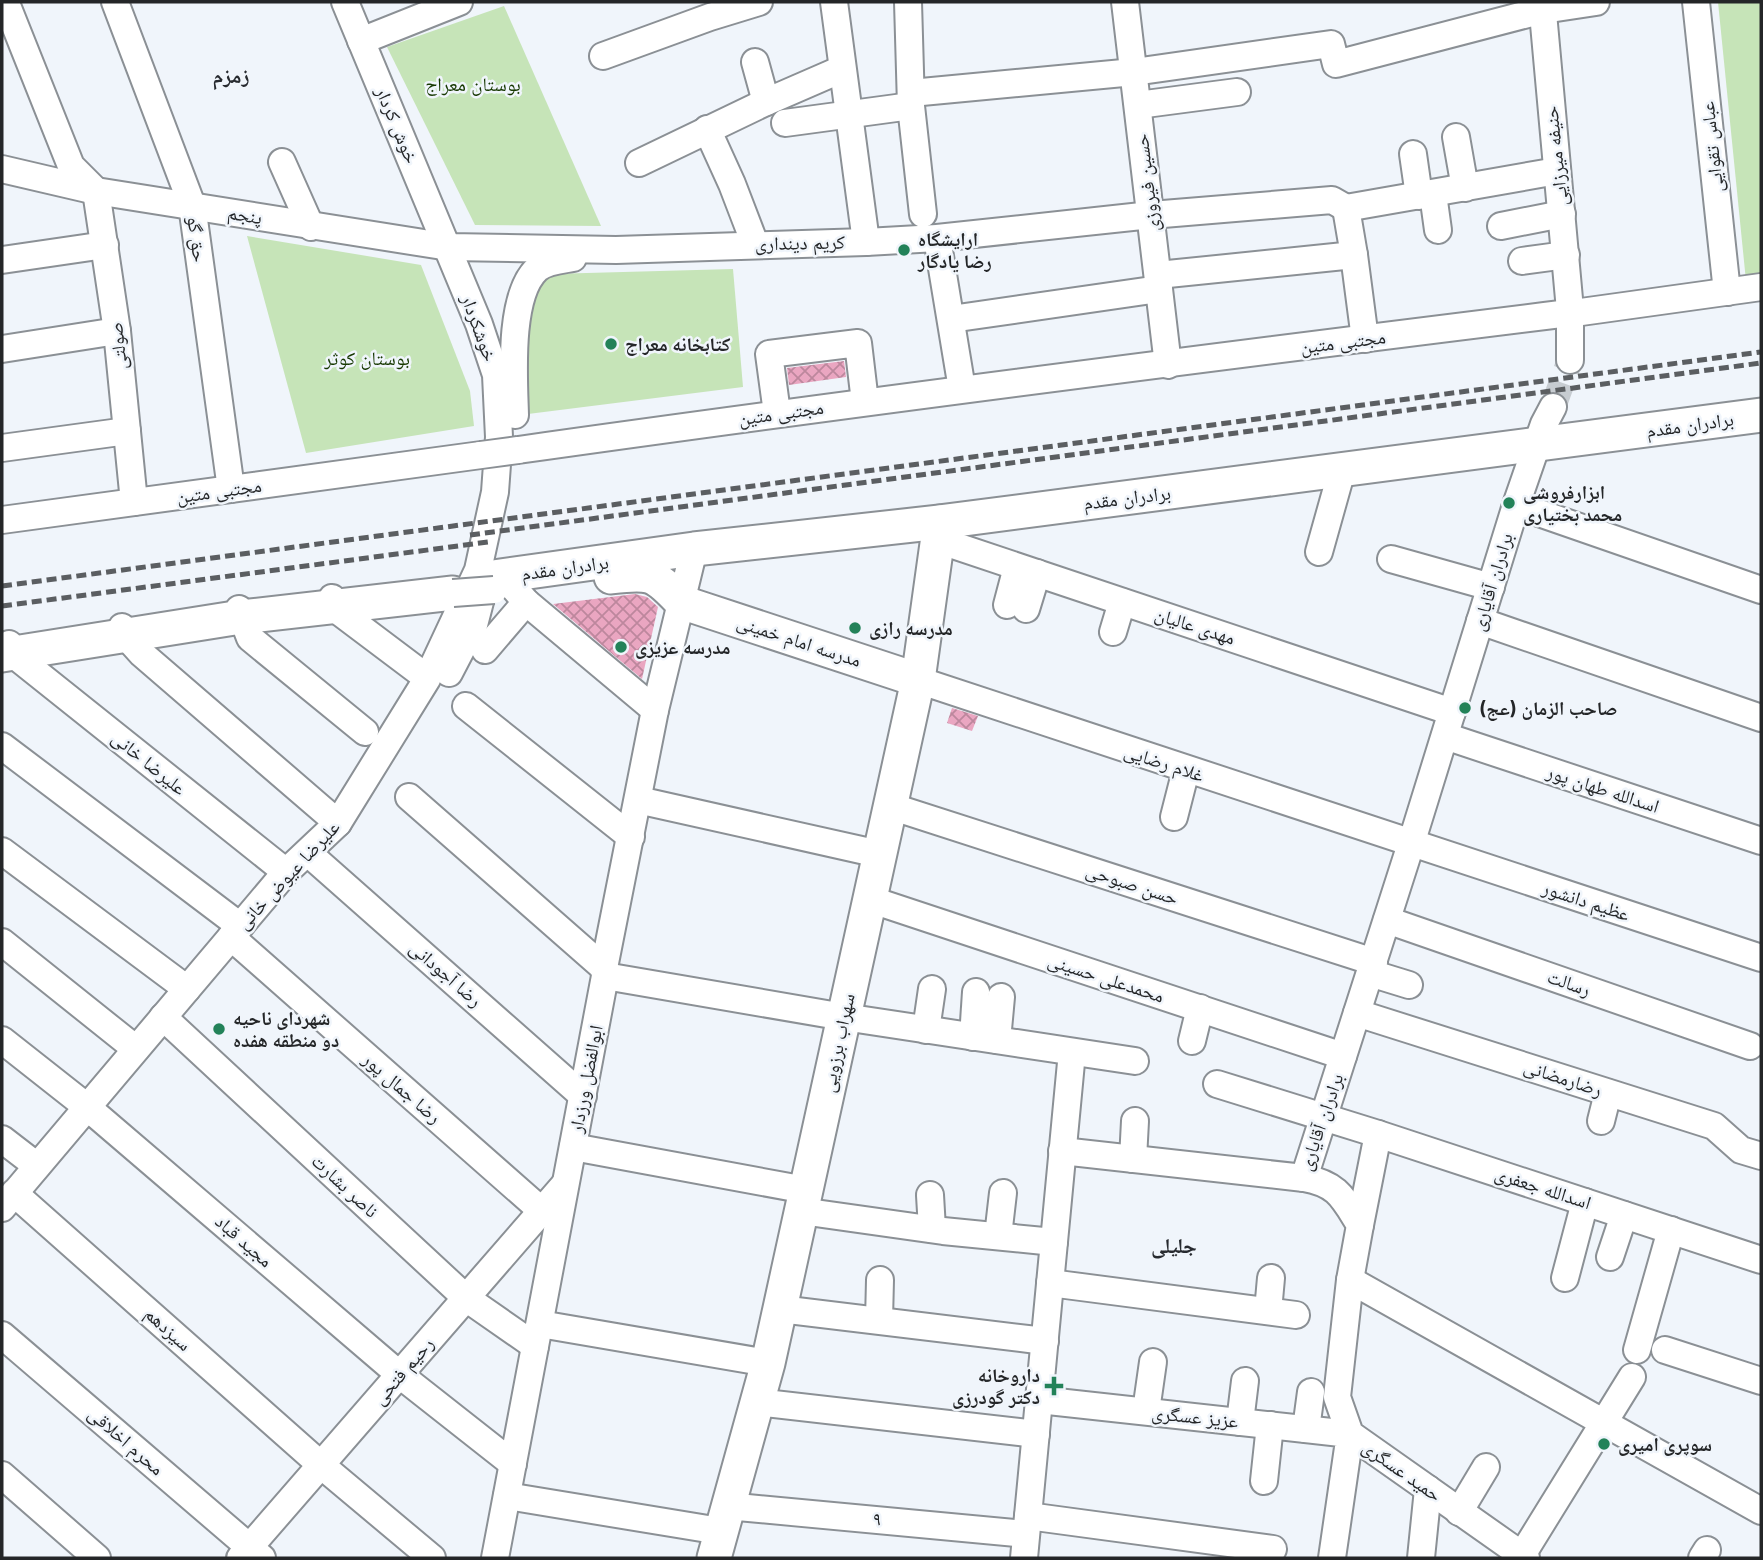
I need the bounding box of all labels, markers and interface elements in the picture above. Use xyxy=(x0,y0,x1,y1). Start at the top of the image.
district label: زمزم xyxy=(213,63,249,90)
park label: بوستان معراج xyxy=(425,73,521,96)
street label: خوش کردار xyxy=(370,82,423,167)
street label: عباس تقوایی xyxy=(1696,100,1728,194)
street label: حنیفه میرزایی xyxy=(1539,105,1573,207)
street label: حسین فیروزی xyxy=(1130,133,1164,233)
street label: پنجم xyxy=(226,201,264,230)
street label: حق گو xyxy=(182,214,212,264)
place label: ارایشگاه رضا یادگار xyxy=(917,228,992,273)
street label: کریم دینداری xyxy=(755,231,845,256)
marker: ارایشگاه رضا یادگار xyxy=(896,242,912,258)
street label: خوشکردار xyxy=(456,290,502,365)
street label: صولتی xyxy=(104,321,132,371)
street label: مجتبی متین xyxy=(1299,325,1387,359)
place label: کتابخانه معراج xyxy=(625,333,731,356)
marker: کتابخانه معراج xyxy=(603,336,619,352)
park label: بوستان کوثر xyxy=(323,347,410,370)
street label: مجتبی متین xyxy=(737,396,825,430)
street label: برادران مقدم xyxy=(1645,407,1735,444)
street label: مجتبی متین xyxy=(175,474,263,508)
street label: برادران مقدم xyxy=(1082,481,1172,517)
place label: ابزارفروشی محمد بختیاری xyxy=(1523,481,1622,526)
marker: ابزارفروشی محمد بختیاری xyxy=(1501,495,1517,511)
street label: برادران آقایاری xyxy=(1466,530,1518,634)
street label: برادران مقدم xyxy=(520,550,610,587)
street label: مهدی عالیان xyxy=(1152,602,1238,650)
street label: مدرسه امام خمینی xyxy=(733,610,864,674)
place label: مدرسه رازی xyxy=(869,617,953,640)
marker: مدرسه رازی xyxy=(847,620,863,636)
place label: مدرسه عزیزی xyxy=(635,636,730,659)
marker: مدرسه عزیزی xyxy=(613,639,629,655)
place label: صاحب الزمان (عج) xyxy=(1479,697,1617,721)
marker: صاحب الزمان (عج) xyxy=(1457,700,1473,716)
street label: علیرضا خانی xyxy=(107,726,191,800)
street label: غلام رضایی xyxy=(1121,739,1207,789)
street label: اسدالله طهان پور xyxy=(1543,760,1662,818)
street label: علیرضا عیوض خانی xyxy=(232,815,345,934)
street label: حسن صبوحی xyxy=(1083,858,1181,910)
street label: عظیم دانشور xyxy=(1538,876,1633,927)
street label: رضا آجودانی xyxy=(405,936,487,1012)
street label: محمدعلی حسینی xyxy=(1045,948,1167,1008)
street label: رسالت xyxy=(1544,965,1594,1001)
street label: سهراب برزویی xyxy=(816,991,860,1095)
place label: شهردای ناحیه دو منطقه هفده xyxy=(233,1007,339,1052)
marker: شهردای ناحیه دو منطقه هفده xyxy=(211,1021,227,1037)
street label: ابوالفضل ورزدار xyxy=(564,1023,608,1136)
street label: رضا جمال پور xyxy=(357,1047,446,1128)
street label: رضارمضانی xyxy=(1521,1055,1605,1101)
street label: برادران آقایاری xyxy=(1294,1070,1348,1174)
street label: ناصر بشارت xyxy=(307,1149,383,1223)
street label: اسدالله جعفری xyxy=(1492,1162,1594,1214)
street label: مجید قباد xyxy=(211,1210,277,1272)
district label: جلیلی xyxy=(1151,1233,1197,1259)
street label: سیزدهم xyxy=(139,1302,196,1357)
street label: رحیم فتحی xyxy=(367,1332,439,1410)
place label: داروخانه دکتر گودرزی xyxy=(952,1364,1040,1409)
marker: داروخانه دکتر گودرزی xyxy=(1046,1378,1062,1394)
street label: عزیز عسگری xyxy=(1150,1401,1240,1433)
street label: محرم اخلاقی xyxy=(82,1402,169,1482)
place label: سوپری امیری xyxy=(1618,1433,1712,1456)
street label: حمید عسگری xyxy=(1358,1435,1446,1507)
marker: سوپری امیری xyxy=(1596,1436,1612,1452)
street label: ۹ xyxy=(872,1507,882,1531)

